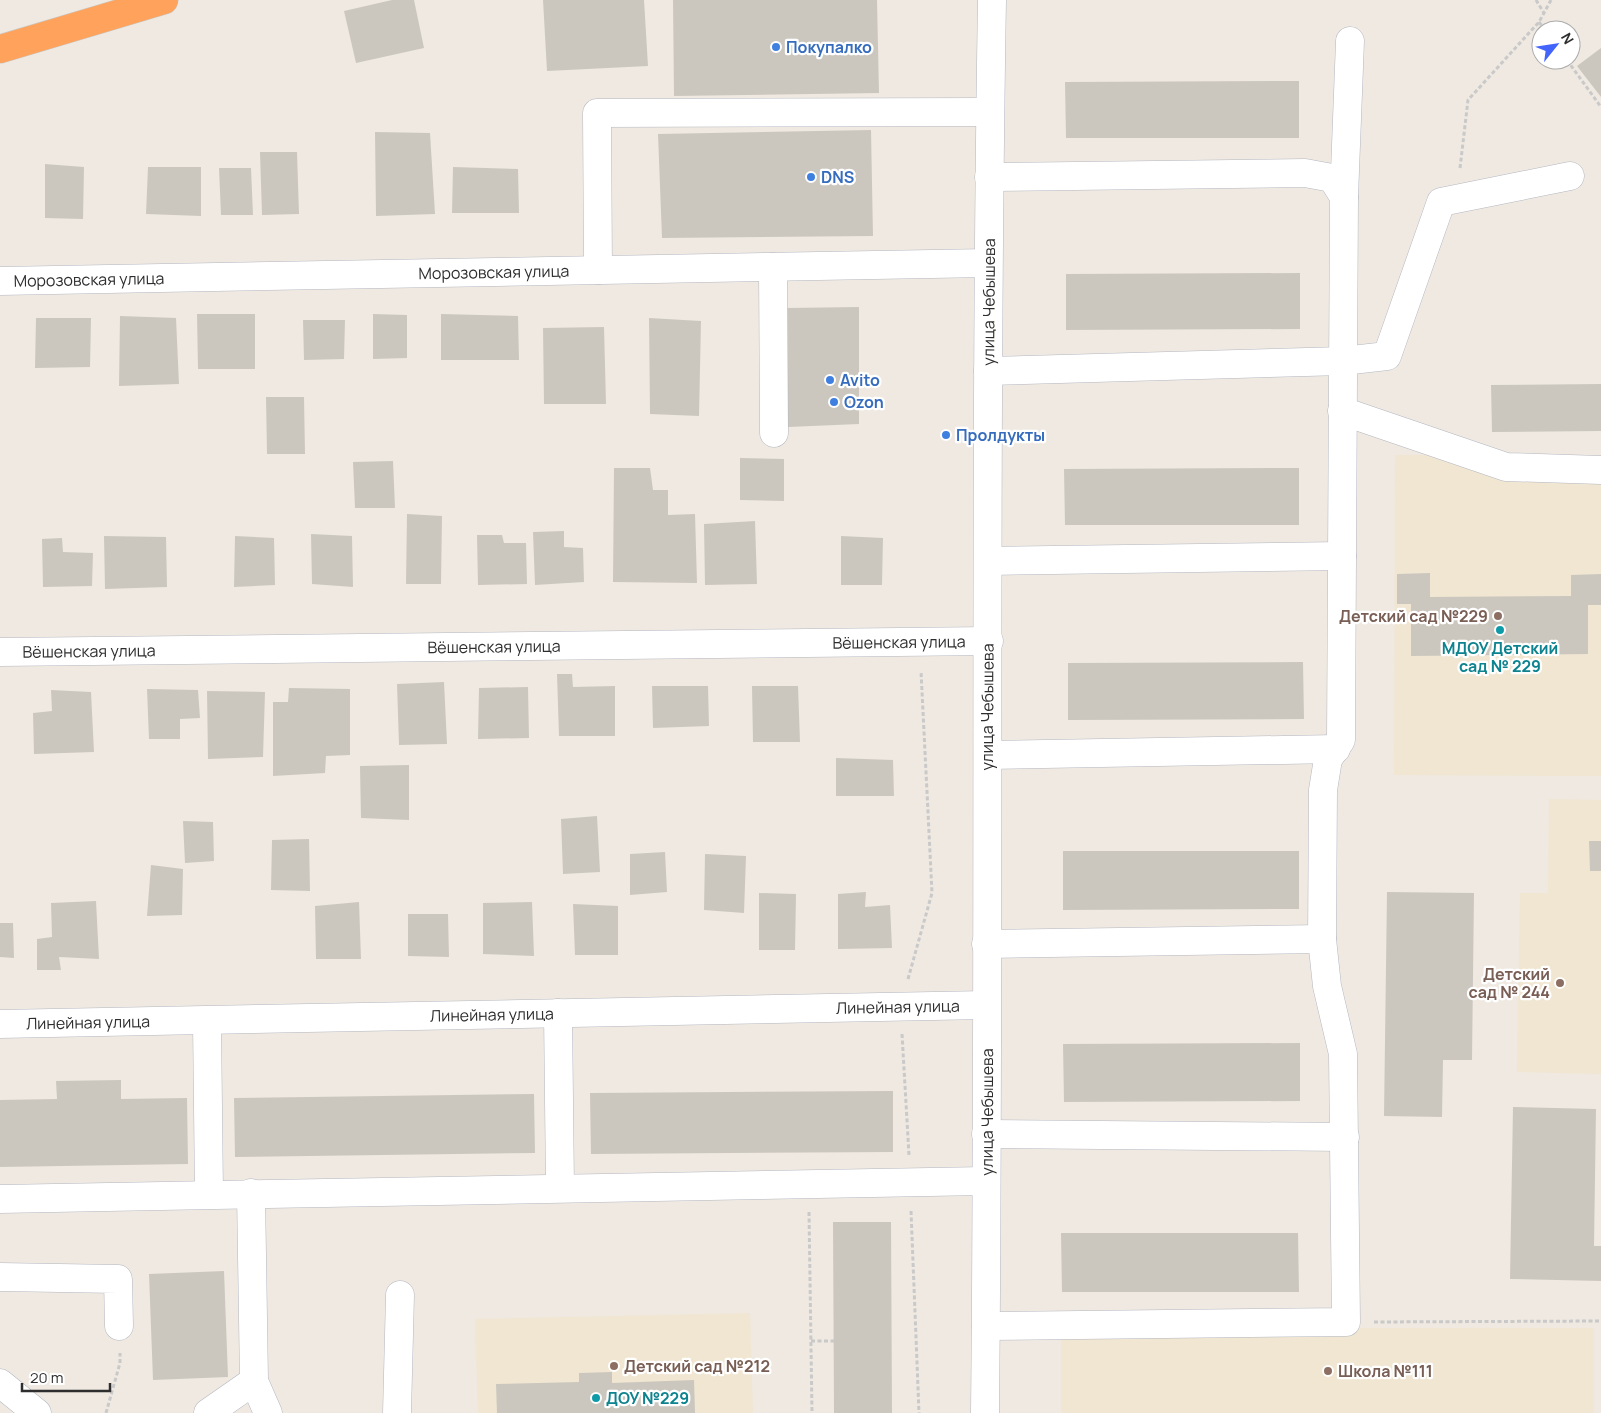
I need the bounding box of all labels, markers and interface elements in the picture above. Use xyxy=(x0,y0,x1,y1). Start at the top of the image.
north arrow xyxy=(1531,20,1581,70)
text: N xyxy=(1557,29,1578,47)
place label: Покупалко xyxy=(786,36,872,58)
marker: Покупалко xyxy=(770,41,782,53)
place label: DNS xyxy=(821,166,854,188)
marker: DNS xyxy=(805,171,817,183)
street label: улица Чебышева xyxy=(977,238,1000,366)
street label: Морозовская улица xyxy=(418,260,570,284)
street label: Морозовская улица xyxy=(13,267,165,292)
place label: Avito xyxy=(840,369,880,391)
marker: Avito xyxy=(824,374,836,386)
place label: Ozon xyxy=(844,391,884,413)
marker: Ozon xyxy=(828,396,840,408)
place label: Пролдукты xyxy=(956,424,1045,446)
marker: Пролдукты xyxy=(940,429,952,441)
place label: Детский сад №229 xyxy=(1339,605,1488,627)
marker: Детский сад №229 xyxy=(1492,610,1504,622)
marker: МДОУ Детский сад № 229 xyxy=(1494,624,1506,636)
street label: Вёшенская улица xyxy=(832,630,966,654)
street label: Вёшенская улица xyxy=(427,635,561,658)
place label: МДОУ Детский сад № 229 xyxy=(1442,637,1558,677)
street label: Вёшенская улица xyxy=(22,639,156,663)
street label: улица Чебышева xyxy=(976,643,998,771)
place label: Детский сад № 244 xyxy=(1469,963,1550,1003)
marker: Детский сад № 244 xyxy=(1554,977,1566,989)
street label: Линейная улица xyxy=(836,995,960,1019)
street label: Линейная улица xyxy=(430,1002,554,1027)
street label: Линейная улица xyxy=(26,1010,150,1034)
street label: улица Чебышева xyxy=(976,1048,998,1176)
place label: Детский сад №212 xyxy=(624,1355,770,1377)
scale bar xyxy=(22,1360,110,1392)
marker: Детский сад №212 xyxy=(608,1360,620,1372)
place label: Школа №111 xyxy=(1338,1360,1433,1382)
marker: Школа №111 xyxy=(1322,1365,1334,1377)
text: 20 m xyxy=(30,1367,63,1388)
place label: ДОУ №229 xyxy=(606,1387,689,1409)
marker: ДОУ №229 xyxy=(590,1392,602,1404)

